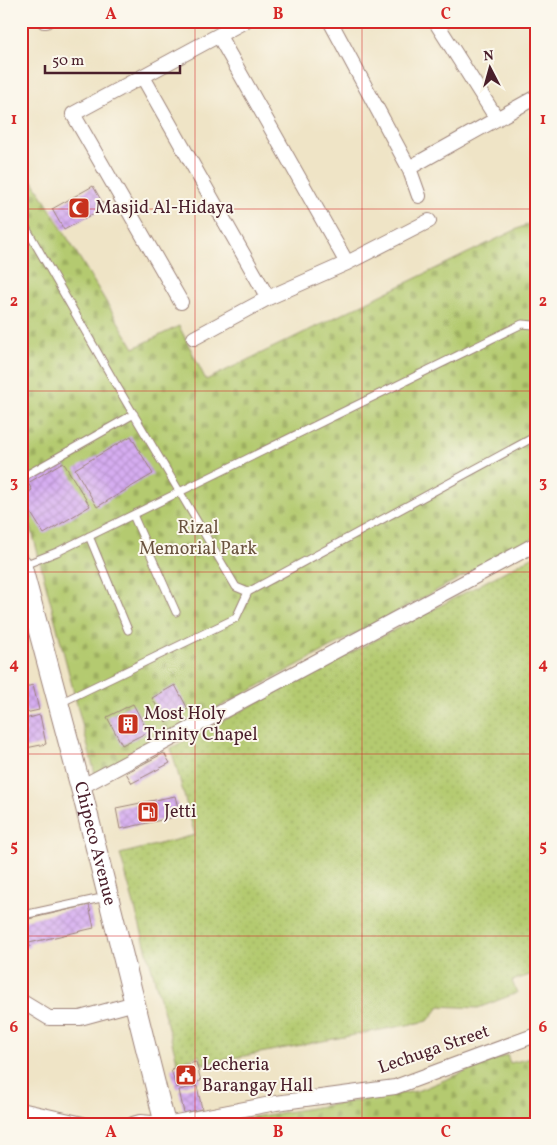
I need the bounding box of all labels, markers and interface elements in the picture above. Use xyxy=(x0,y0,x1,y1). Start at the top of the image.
text: A xyxy=(105,4,117,26)
text: B xyxy=(273,4,284,26)
text: C xyxy=(441,4,451,26)
scale bar xyxy=(45,42,180,74)
north arrow xyxy=(464,42,514,92)
text: N xyxy=(483,47,495,67)
text: 50 m xyxy=(52,51,84,72)
text: 1 xyxy=(11,109,17,131)
text: 1 xyxy=(540,109,546,131)
mosque icon: Masjid Al-Hidaya xyxy=(67,196,91,220)
place label: Masjid Al-Hidaya xyxy=(95,196,234,221)
text: 2 xyxy=(10,291,18,313)
text: 2 xyxy=(539,291,547,313)
text: 3 xyxy=(10,472,18,494)
text: 3 xyxy=(539,472,547,494)
park label: Rizal Memorial Park xyxy=(139,516,257,562)
text: 4 xyxy=(9,654,19,676)
text: 4 xyxy=(538,654,548,676)
place label: Most Holy Trinity Chapel xyxy=(144,702,258,748)
building icon: Most Holy Trinity Chapel xyxy=(116,712,140,736)
street label: Chipeco Avenue xyxy=(67,779,122,908)
fuel station icon: Jetti xyxy=(136,800,160,824)
place label: Jetti xyxy=(164,800,196,825)
text: 5 xyxy=(10,836,18,858)
text: 5 xyxy=(539,836,547,858)
text: 6 xyxy=(10,1017,19,1039)
text: 6 xyxy=(539,1017,548,1039)
street label: Lechuga Street xyxy=(375,1019,493,1081)
place label: Lecheria Barangay Hall xyxy=(202,1053,313,1099)
public building icon: Lecheria Barangay Hall xyxy=(174,1063,198,1087)
text: A xyxy=(105,1122,117,1144)
text: B xyxy=(273,1122,284,1144)
text: C xyxy=(441,1122,451,1144)

